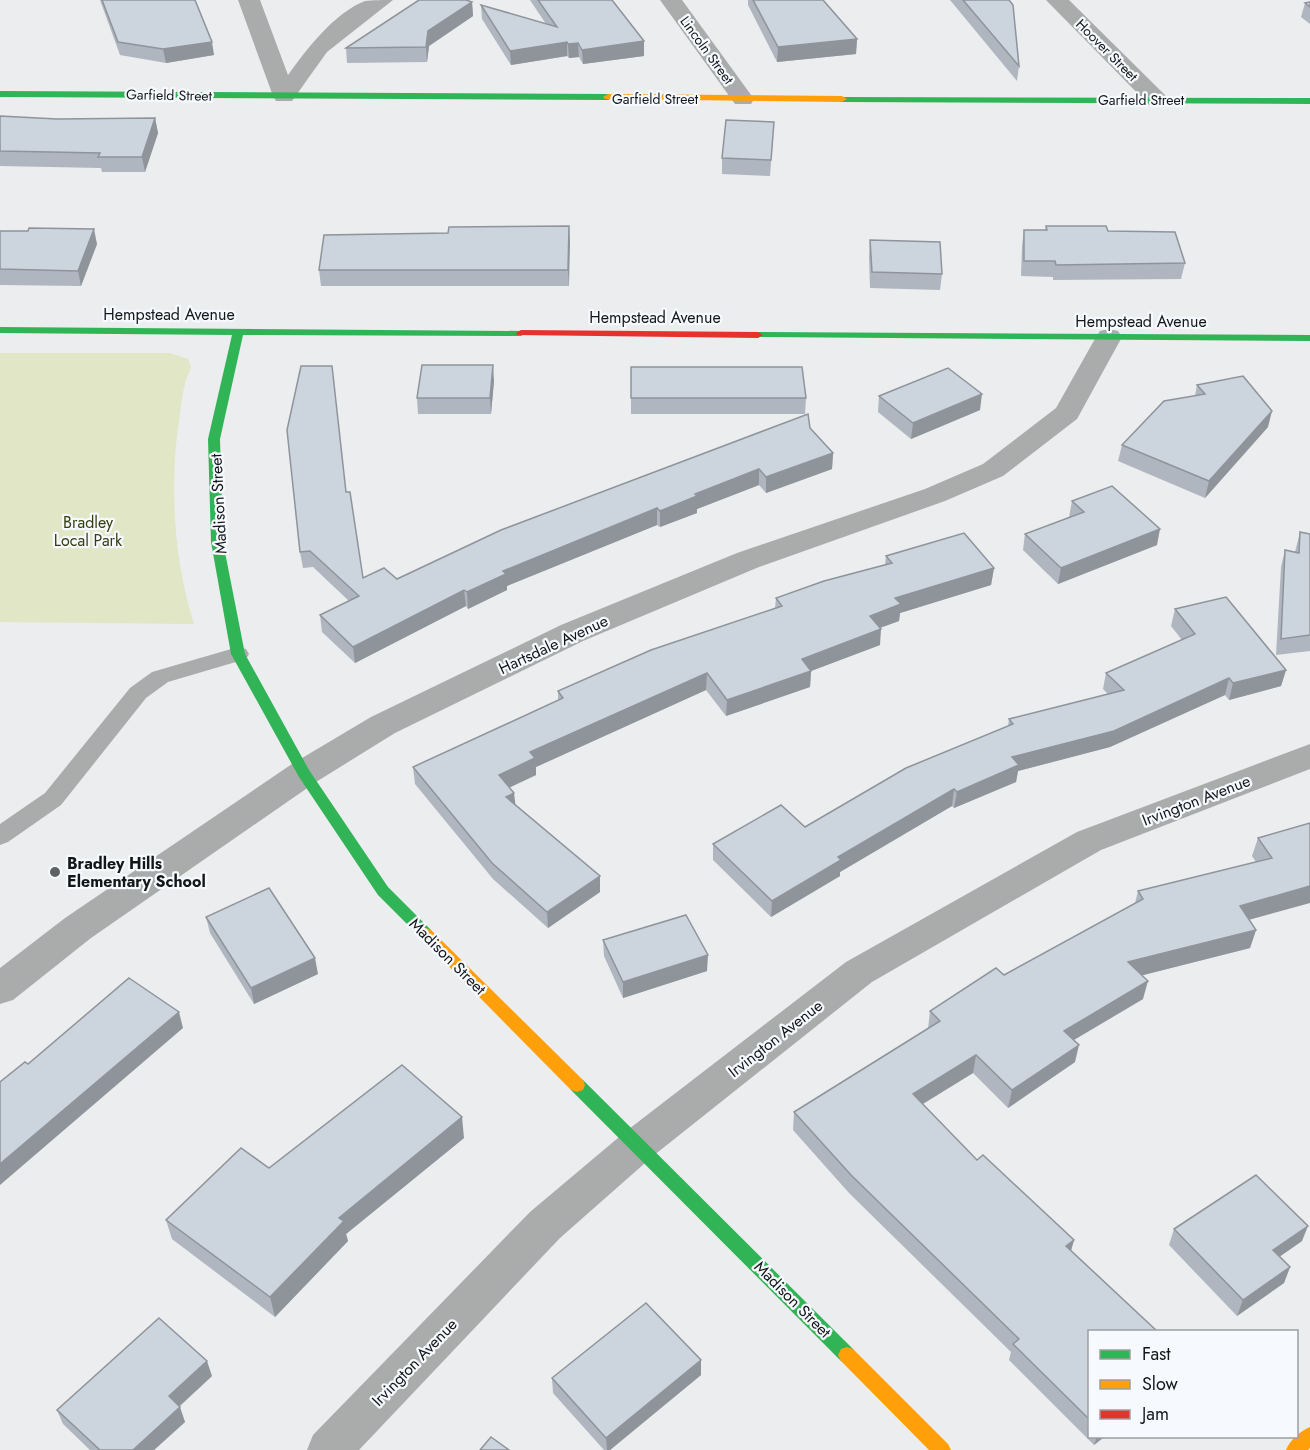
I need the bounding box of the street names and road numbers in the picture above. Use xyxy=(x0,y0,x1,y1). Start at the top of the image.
street label: Lincoln Street xyxy=(675,12,739,89)
street label: Hoover Street xyxy=(1071,14,1143,86)
street label: Garfield Street xyxy=(126,84,213,106)
street label: Garfield Street xyxy=(612,89,699,109)
street label: Garfield Street xyxy=(1098,90,1185,110)
street label: Hempstead Avenue xyxy=(103,303,235,326)
street label: Hempstead Avenue xyxy=(589,306,721,329)
street label: Hempstead Avenue xyxy=(1075,310,1207,333)
street label: Madison Street xyxy=(204,453,233,555)
street label: Hartsdale Avenue xyxy=(495,609,612,680)
street label: Irvington Avenue xyxy=(1139,769,1254,832)
street label: Madison Street xyxy=(404,913,491,1000)
street label: Irvington Avenue xyxy=(723,994,827,1083)
street label: Madison Street xyxy=(749,1256,836,1343)
street label: Irvington Avenue xyxy=(366,1313,462,1411)

